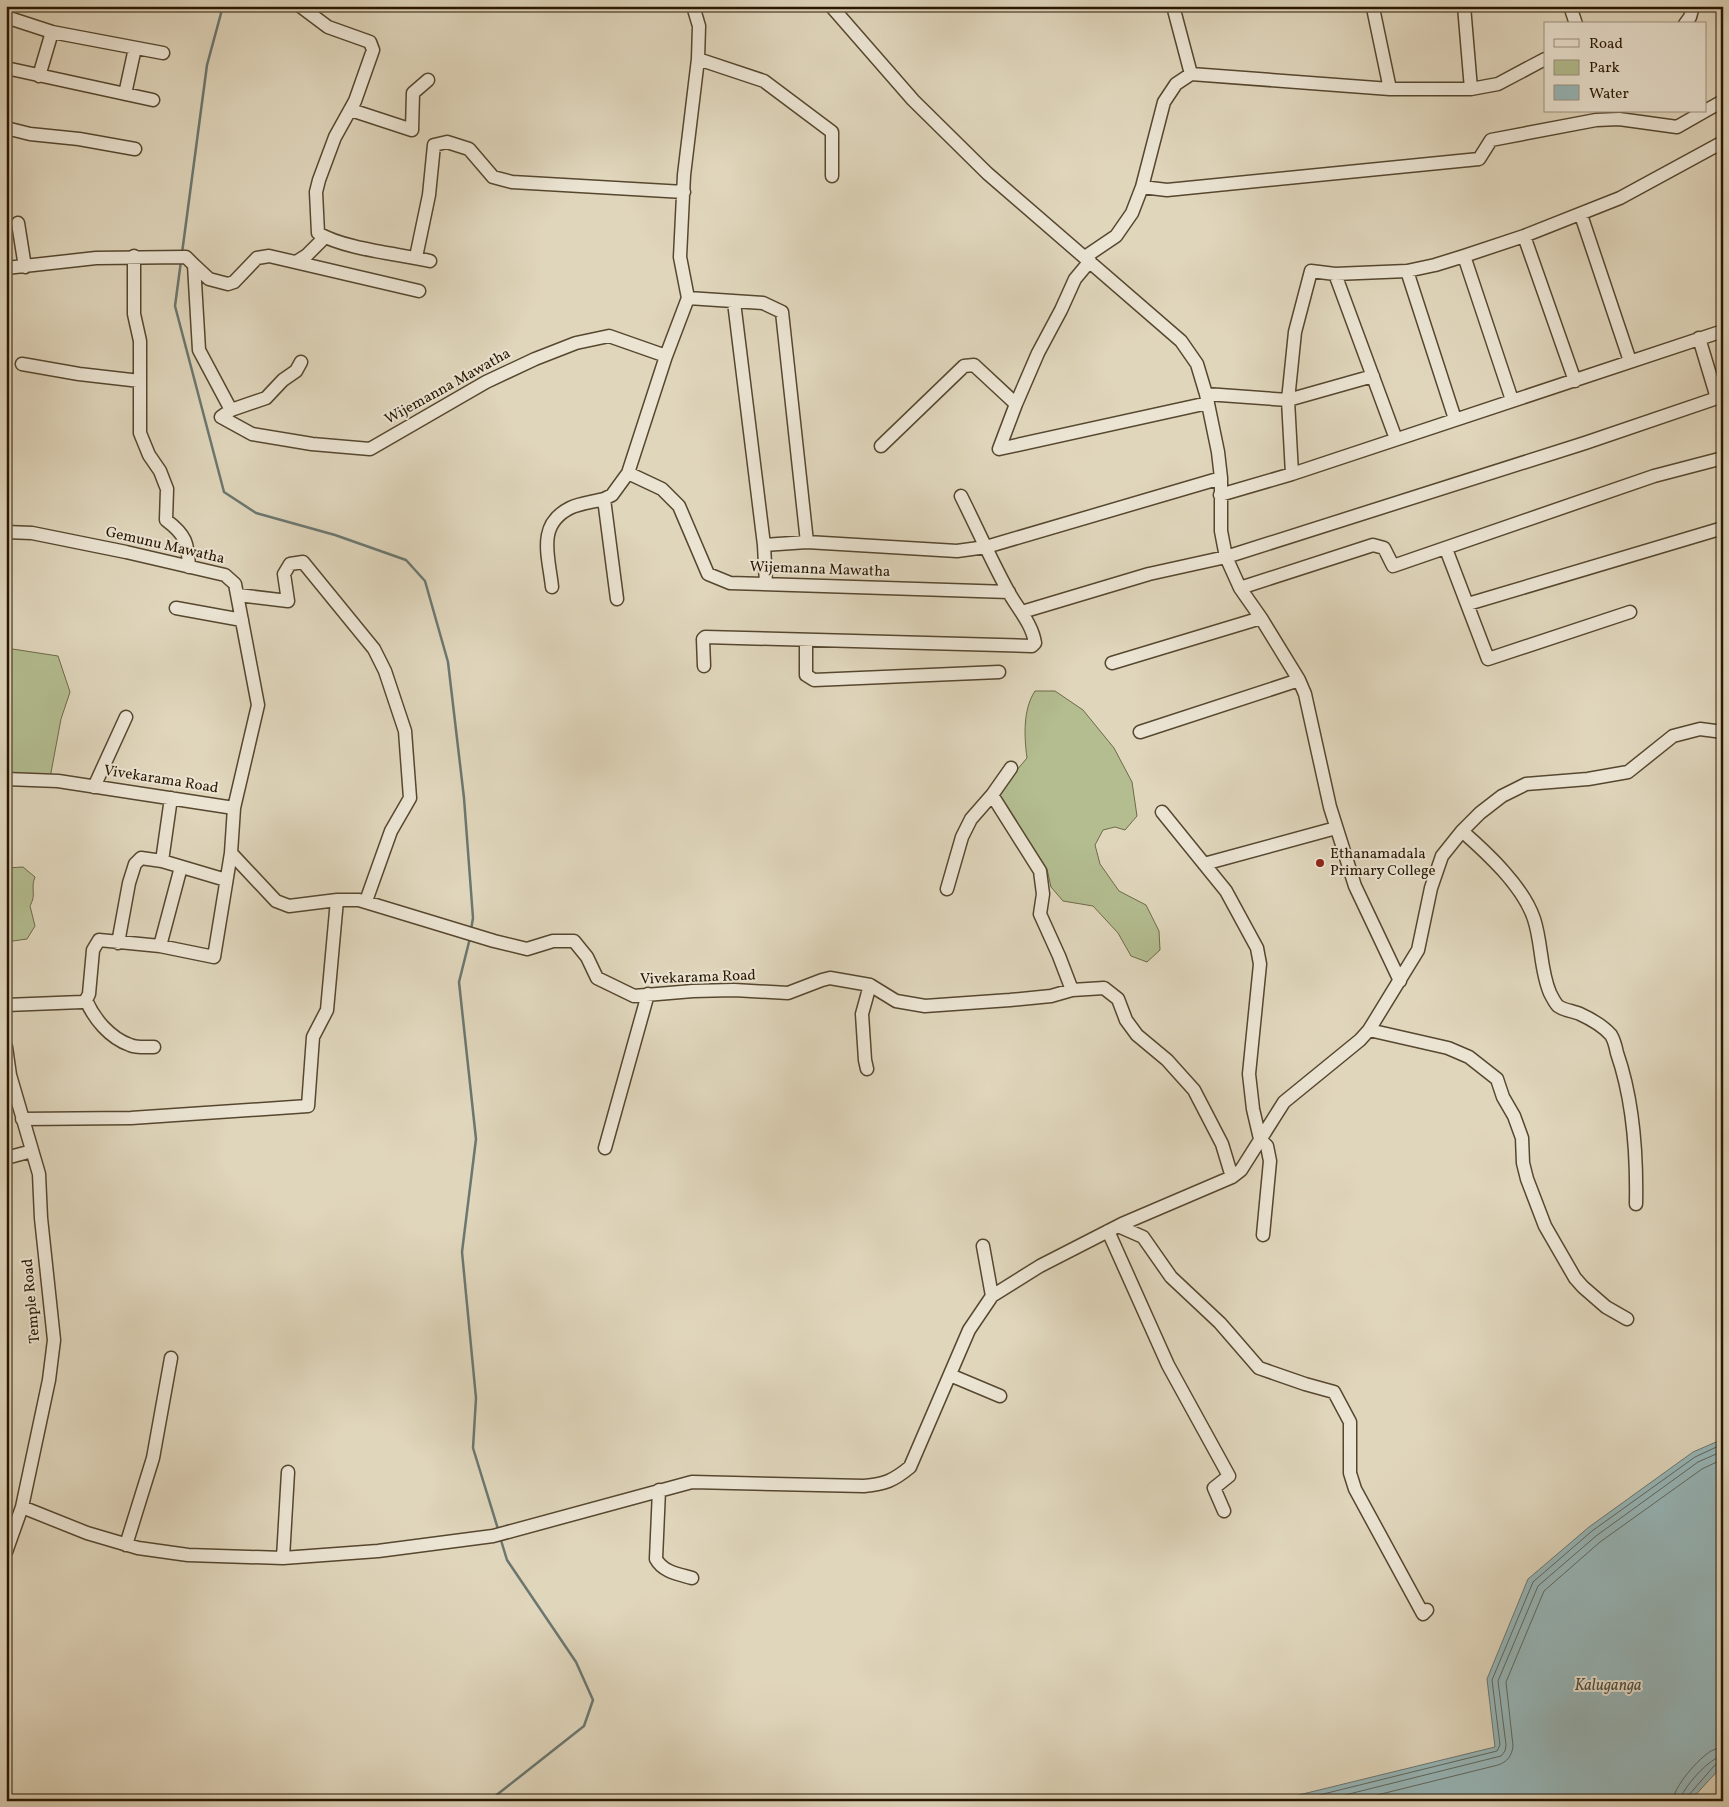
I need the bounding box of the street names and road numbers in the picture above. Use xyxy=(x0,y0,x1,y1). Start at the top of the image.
street label: Wijemanna Mawatha xyxy=(381,344,515,430)
street label: Gemunu Mawatha xyxy=(103,522,227,570)
street label: Wijemanna Mawatha xyxy=(749,557,891,583)
street label: Vivekarama Road xyxy=(102,761,220,799)
street label: Vivekarama Road xyxy=(640,965,756,991)
street label: Temple Road xyxy=(18,1258,46,1344)

